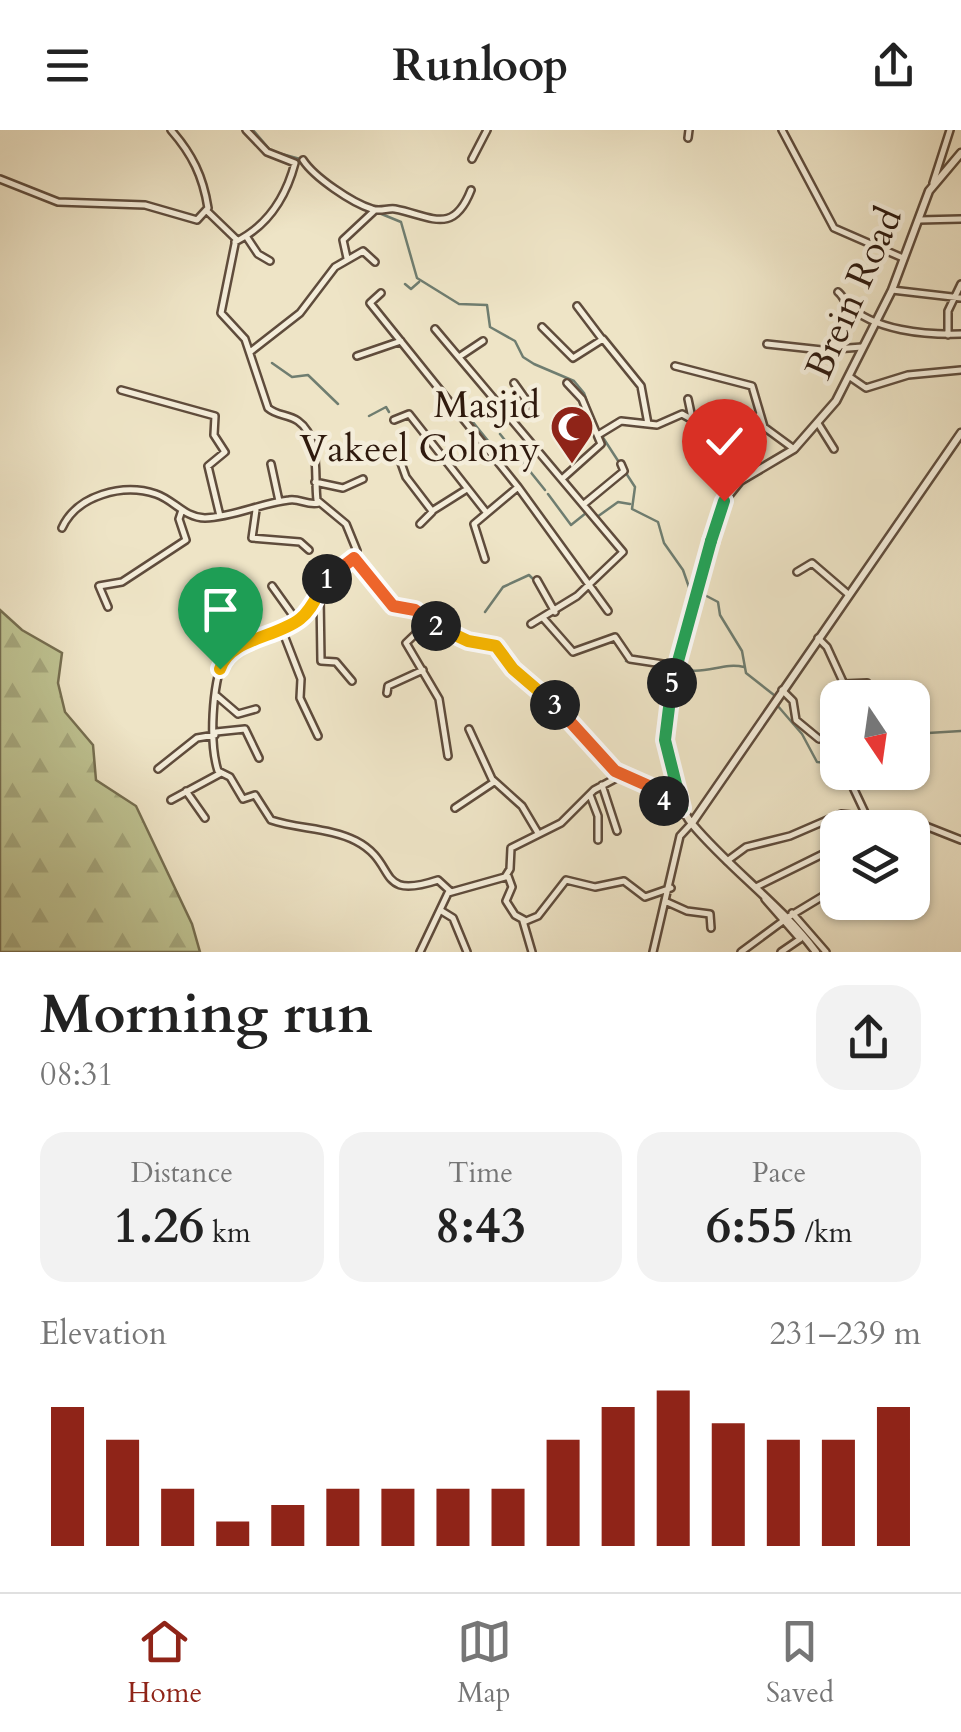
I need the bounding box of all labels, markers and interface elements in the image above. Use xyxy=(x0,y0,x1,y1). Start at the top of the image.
text: Runloop xyxy=(392,35,569,96)
icon: menu xyxy=(40,38,95,93)
icon: share xyxy=(866,38,921,93)
street label: Brein Road xyxy=(793,199,915,387)
place label: Masjid Vakeel Colony xyxy=(299,379,540,475)
pin xyxy=(682,399,767,502)
mosque icon: Masjid Vakeel Colony xyxy=(549,404,595,465)
icon: check xyxy=(697,414,752,469)
pin: 1 xyxy=(302,554,352,604)
text: 1 xyxy=(320,560,334,598)
pin xyxy=(178,567,263,670)
icon: arrive xyxy=(193,582,248,637)
pin: 2 xyxy=(411,601,461,651)
text: 2 xyxy=(429,607,443,645)
pin: 5 xyxy=(647,658,697,708)
text: 5 xyxy=(665,664,679,702)
pin: 3 xyxy=(530,680,580,730)
north arrow xyxy=(820,680,930,790)
map controls xyxy=(820,680,930,920)
text: 3 xyxy=(548,686,562,724)
pin: 4 xyxy=(639,776,689,826)
text: 4 xyxy=(657,782,671,820)
button: layers xyxy=(820,810,930,920)
text: Morning run xyxy=(40,978,373,1052)
button: share xyxy=(816,985,921,1090)
text: 08:31 xyxy=(40,1053,114,1097)
text: Distance xyxy=(131,1154,233,1192)
text: Time xyxy=(448,1154,513,1192)
text: Pace xyxy=(752,1154,806,1192)
text: 1.26 xyxy=(113,1192,204,1260)
text: 8:43 xyxy=(435,1192,526,1260)
text: 6:55 xyxy=(706,1192,797,1260)
text: km xyxy=(204,1214,251,1252)
text: /km xyxy=(797,1214,852,1252)
text: Elevation xyxy=(40,1312,167,1356)
text: 231–239 m xyxy=(769,1312,921,1356)
tab: Home xyxy=(127,1614,202,1712)
tab: Map xyxy=(457,1614,512,1712)
tab: Saved xyxy=(766,1614,834,1712)

